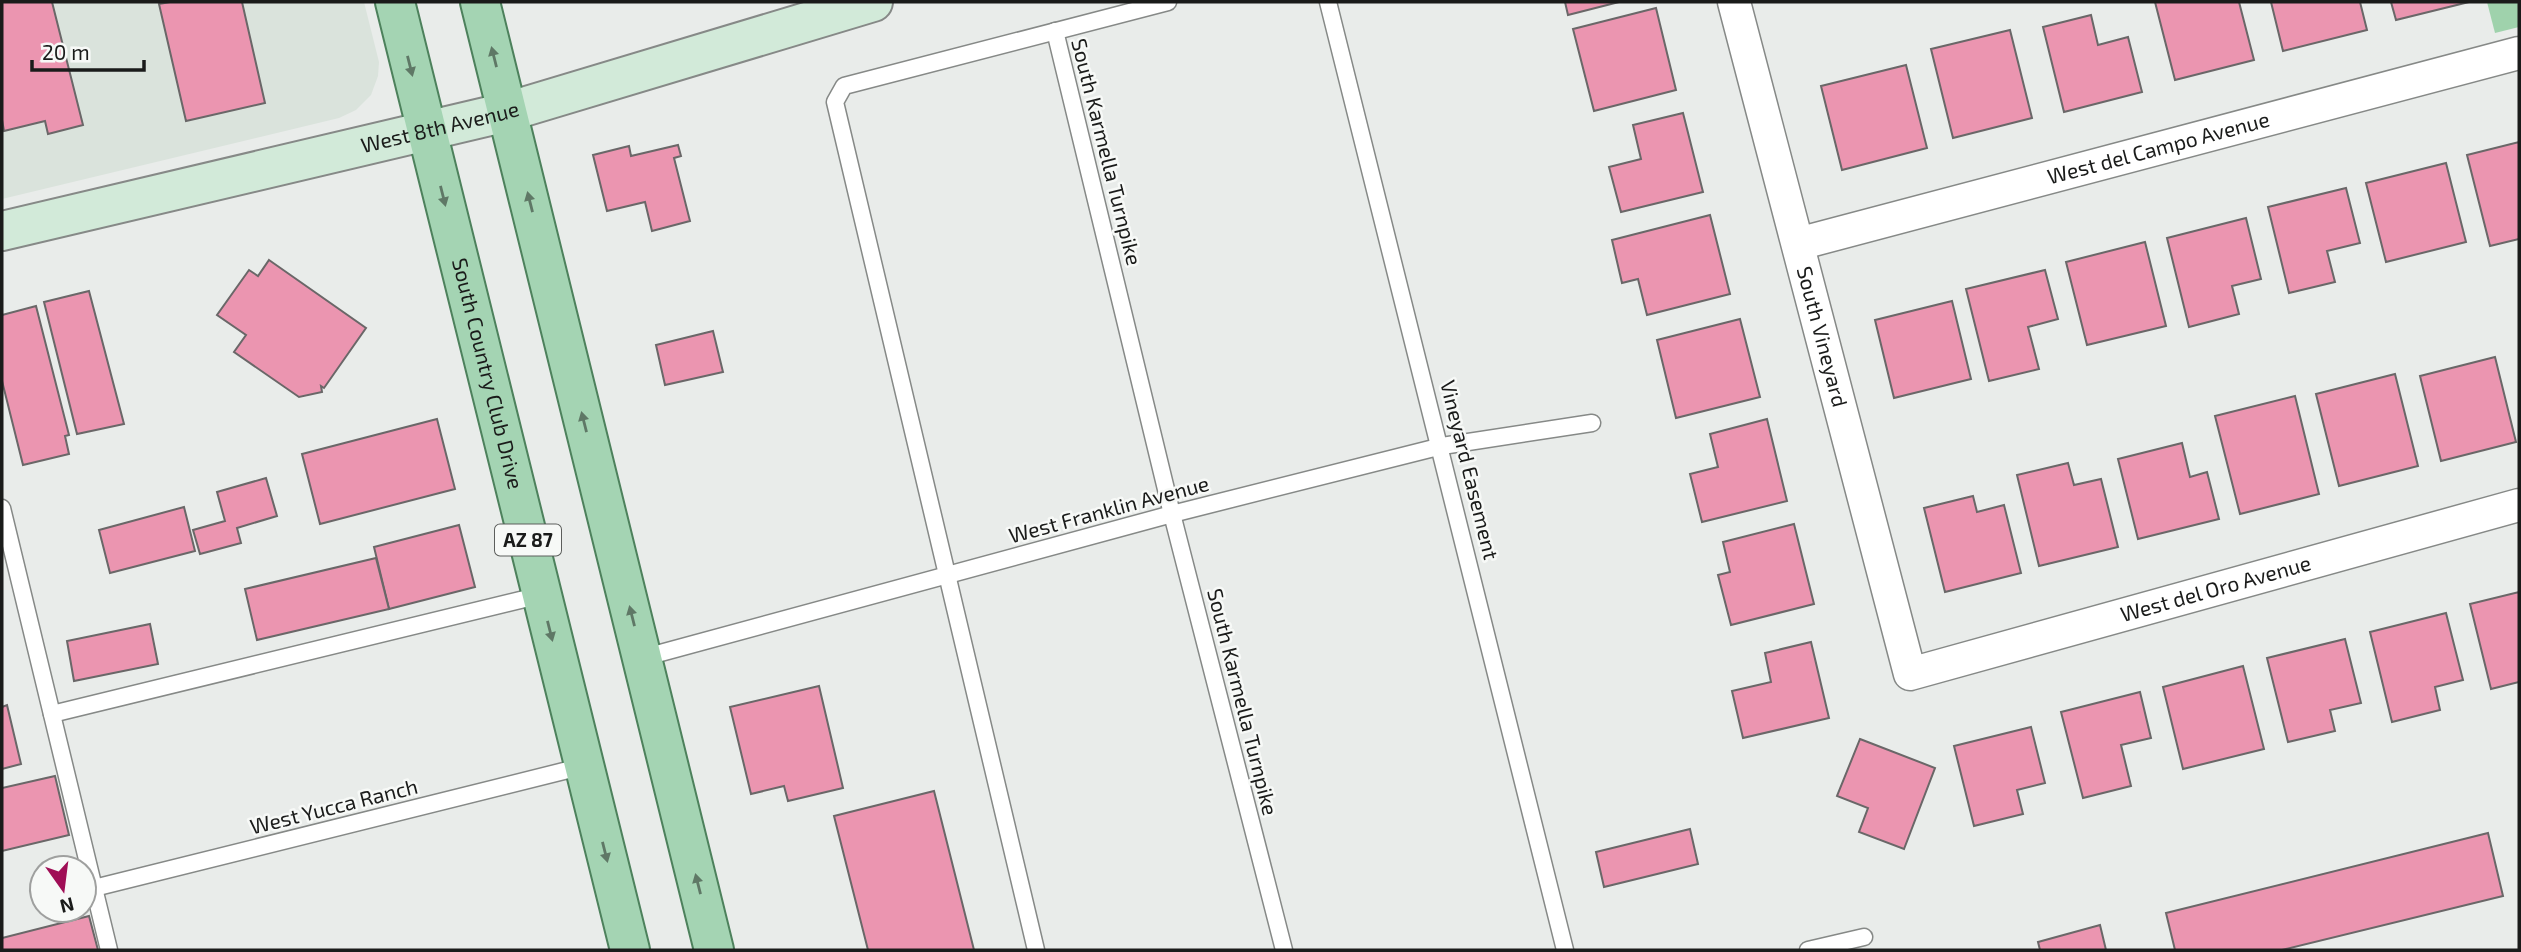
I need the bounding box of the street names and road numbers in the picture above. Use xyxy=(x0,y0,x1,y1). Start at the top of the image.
street label: South Karmella Turnpike xyxy=(1067,36,1148,268)
street label: West 8th Avenue xyxy=(358,95,522,157)
street label: West del Campo Avenue xyxy=(2044,106,2272,188)
street label: South Country Club Drive xyxy=(448,255,529,492)
street label: South Vineyard xyxy=(1793,263,1853,409)
street label: Vineyard Easement xyxy=(1436,377,1505,562)
street label: West Franklin Avenue xyxy=(1006,470,1211,547)
road number: AZ 87 xyxy=(495,524,561,555)
street label: West del Oro Avenue xyxy=(2117,549,2313,626)
street label: South Karmella Turnpike xyxy=(1203,586,1284,818)
street label: West Yucca Ranch xyxy=(247,773,420,838)

